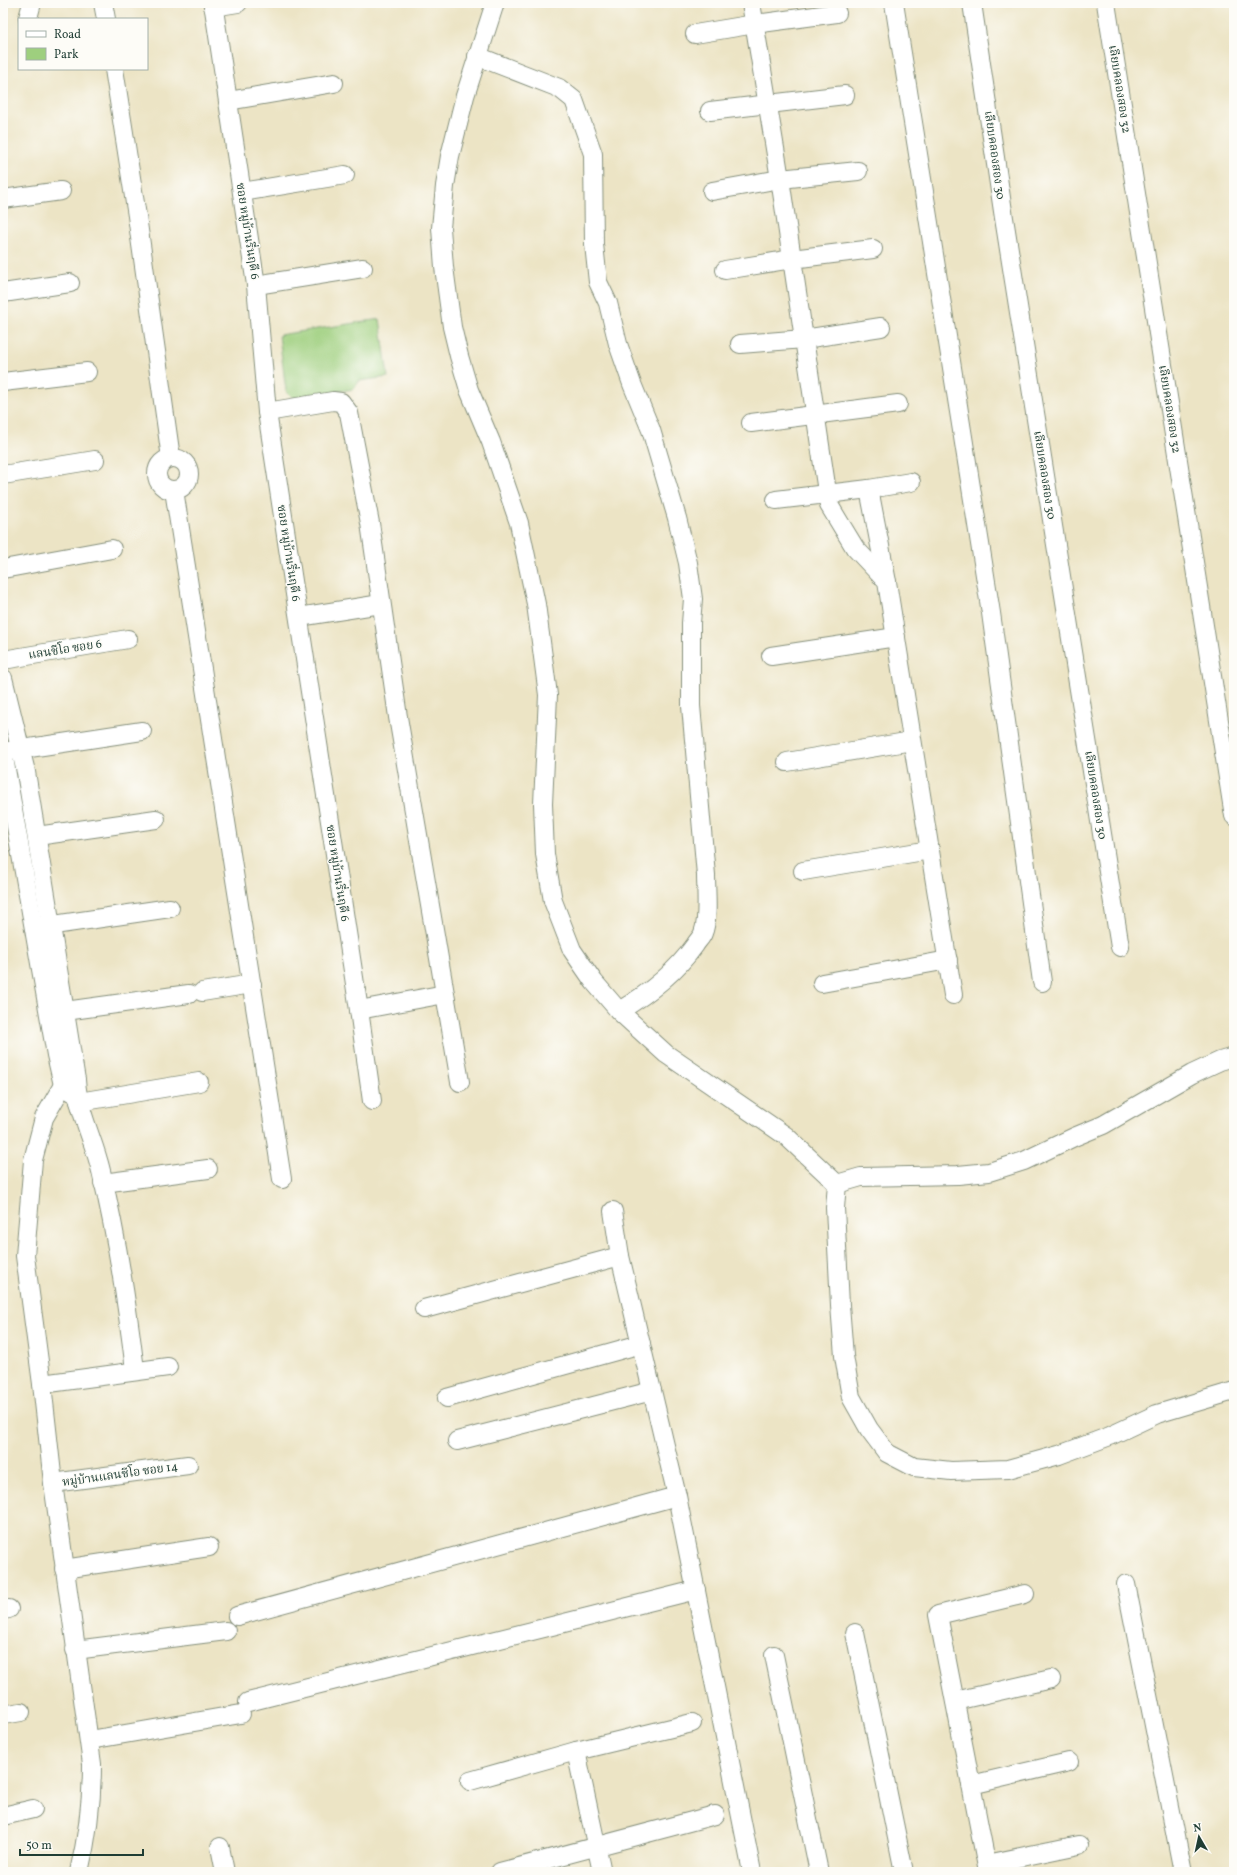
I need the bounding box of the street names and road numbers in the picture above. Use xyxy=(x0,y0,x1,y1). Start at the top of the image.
street label: เลียบคลองสอง 32 xyxy=(1104,44,1134,134)
street label: เลียบคลองสอง 30 xyxy=(980,110,1008,201)
street label: ซอย หมู่บ้านรื่นฤดี 6 xyxy=(231,181,265,281)
street label: เลียบคลองสอง 32 xyxy=(1154,364,1184,454)
street label: เลียบคลองสอง 30 xyxy=(1029,430,1059,521)
street label: ซอย หมู่บ้านรื่นฤดี 6 xyxy=(272,503,306,603)
street label: แลนซีโอ ซอย 6 xyxy=(27,634,103,664)
street label: เลียบคลองสอง 30 xyxy=(1080,750,1110,841)
street label: ซอย หมู่บ้านรื่นฤดี 6 xyxy=(321,823,355,923)
street label: หมู่บ้านแลนซีโอ ซอย 14 xyxy=(61,1457,179,1491)

